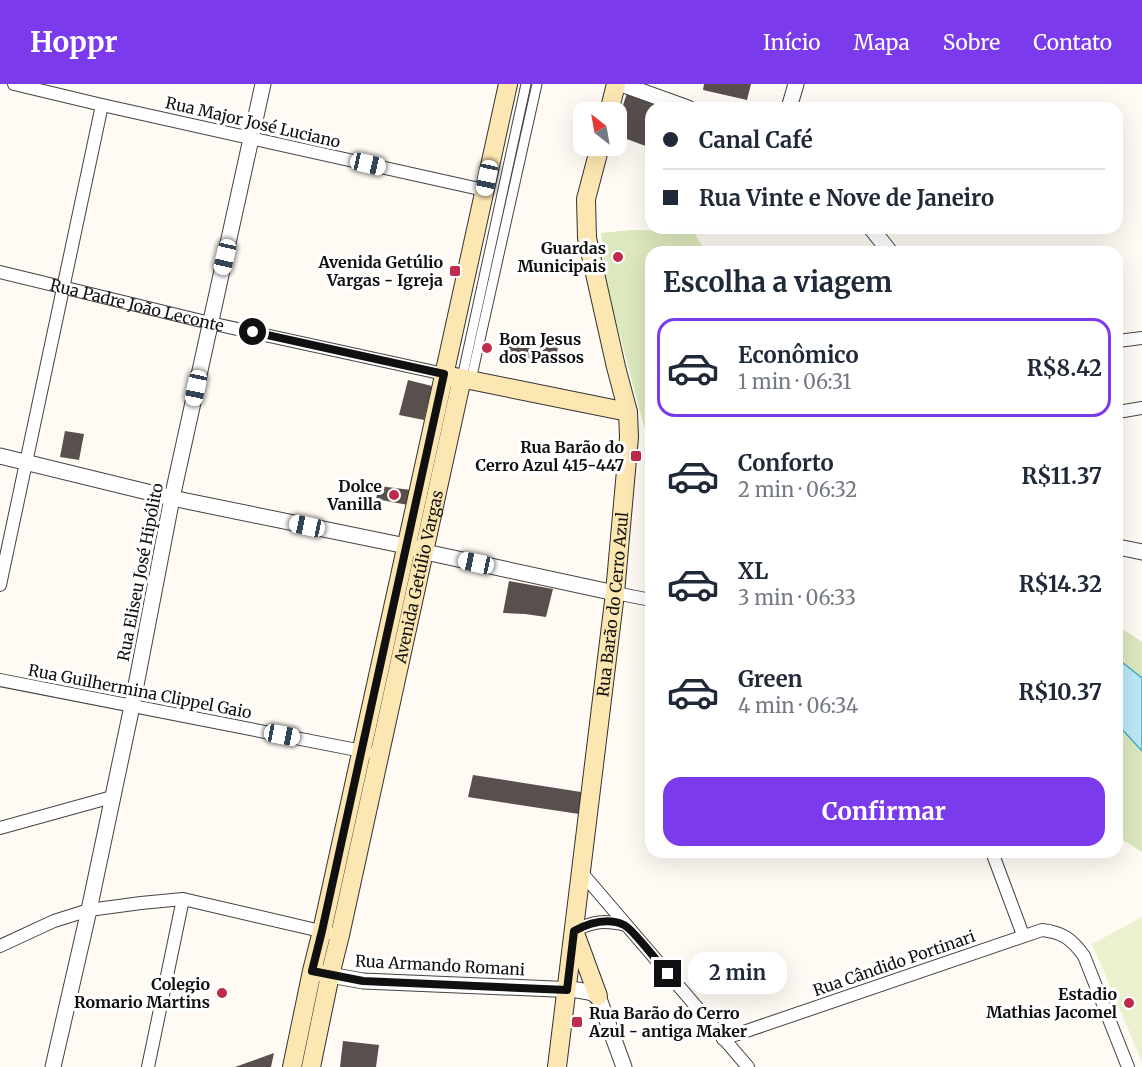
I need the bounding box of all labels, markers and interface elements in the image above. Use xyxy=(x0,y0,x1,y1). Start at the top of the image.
text: Hoppr xyxy=(30,24,118,60)
text: Início xyxy=(763,29,821,56)
text: Mapa xyxy=(854,29,910,56)
text: Sobre xyxy=(943,29,1000,56)
text: Contato xyxy=(1033,29,1112,56)
street label: Rua Major José Luciano xyxy=(164,92,342,152)
north arrow xyxy=(573,102,627,156)
map controls xyxy=(573,102,627,156)
text: Canal Café xyxy=(699,126,813,154)
car xyxy=(348,151,388,177)
car xyxy=(474,159,500,197)
text: Rua Vinte e Nove de Janeiro xyxy=(699,184,994,212)
car xyxy=(212,237,238,277)
place label: Guardas Municipais xyxy=(517,238,606,276)
marker: Guardas Municipais xyxy=(611,250,625,264)
place label: Avenida Getúlio Vargas - Igreja xyxy=(318,252,443,290)
marker: Avenida Getúlio Vargas - Igreja xyxy=(448,264,462,278)
text: Escolha a viagem xyxy=(663,265,892,299)
street label: Rua Padre João Leconte xyxy=(48,275,226,336)
route start xyxy=(239,318,266,345)
place label: Bom Jesus dos Passos xyxy=(499,329,584,367)
marker: Bom Jesus dos Passos xyxy=(480,341,494,355)
icon: car xyxy=(666,341,720,395)
text: Econômico xyxy=(738,341,859,369)
text: R$8.42 xyxy=(1027,354,1102,382)
car xyxy=(183,369,209,407)
text: 1 min · 06:31 xyxy=(738,369,851,394)
place label: Rua Barão do Cerro Azul 415-447 xyxy=(476,437,624,475)
marker: Rua Barão do Cerro Azul 415-447 xyxy=(629,449,643,463)
icon: car xyxy=(666,449,720,503)
text: Conforto xyxy=(738,449,834,477)
text: R$11.37 xyxy=(1022,462,1102,490)
place label: Dolce Vanilla xyxy=(326,476,382,514)
text: 2 min · 06:32 xyxy=(738,477,857,502)
street label: Rua Eliseu José Hipólito xyxy=(113,481,167,663)
marker: Dolce Vanilla xyxy=(387,488,401,502)
street label: Avenida Getúlio Vargas xyxy=(390,488,447,666)
street label: Rua Barão do Cerro Azul xyxy=(592,511,632,698)
car xyxy=(288,513,326,539)
car xyxy=(457,550,495,576)
icon: car xyxy=(666,557,720,611)
text: XL xyxy=(738,557,768,585)
text: R$14.32 xyxy=(1019,570,1102,598)
text: 3 min · 06:33 xyxy=(738,585,856,610)
street label: Rua Guilhermina Clippel Gaio xyxy=(27,660,253,722)
icon: car xyxy=(666,665,720,719)
text: Green xyxy=(738,665,802,693)
text: R$10.37 xyxy=(1019,678,1102,706)
text: 4 min · 06:34 xyxy=(738,693,858,718)
car xyxy=(263,723,301,747)
button: Confirmar xyxy=(663,777,1105,846)
street label: Rua Cândido Portinari xyxy=(810,926,978,1000)
street label: Rua Armando Romani xyxy=(354,951,526,979)
callout: 2 min xyxy=(689,953,788,995)
route end xyxy=(654,960,681,987)
text: 2 min xyxy=(709,960,766,985)
place label: Colegio Romario Martins xyxy=(74,974,210,1012)
place label: Estadio Mathias Jacomel xyxy=(986,984,1117,1022)
marker: Colegio Romario Martins xyxy=(215,986,229,1000)
marker: Estadio Mathias Jacomel xyxy=(1122,996,1136,1010)
place label: Rua Barão do Cerro Azul - antiga Maker xyxy=(588,1003,748,1041)
marker: Rua Barão do Cerro Azul - antiga Maker xyxy=(570,1015,584,1029)

